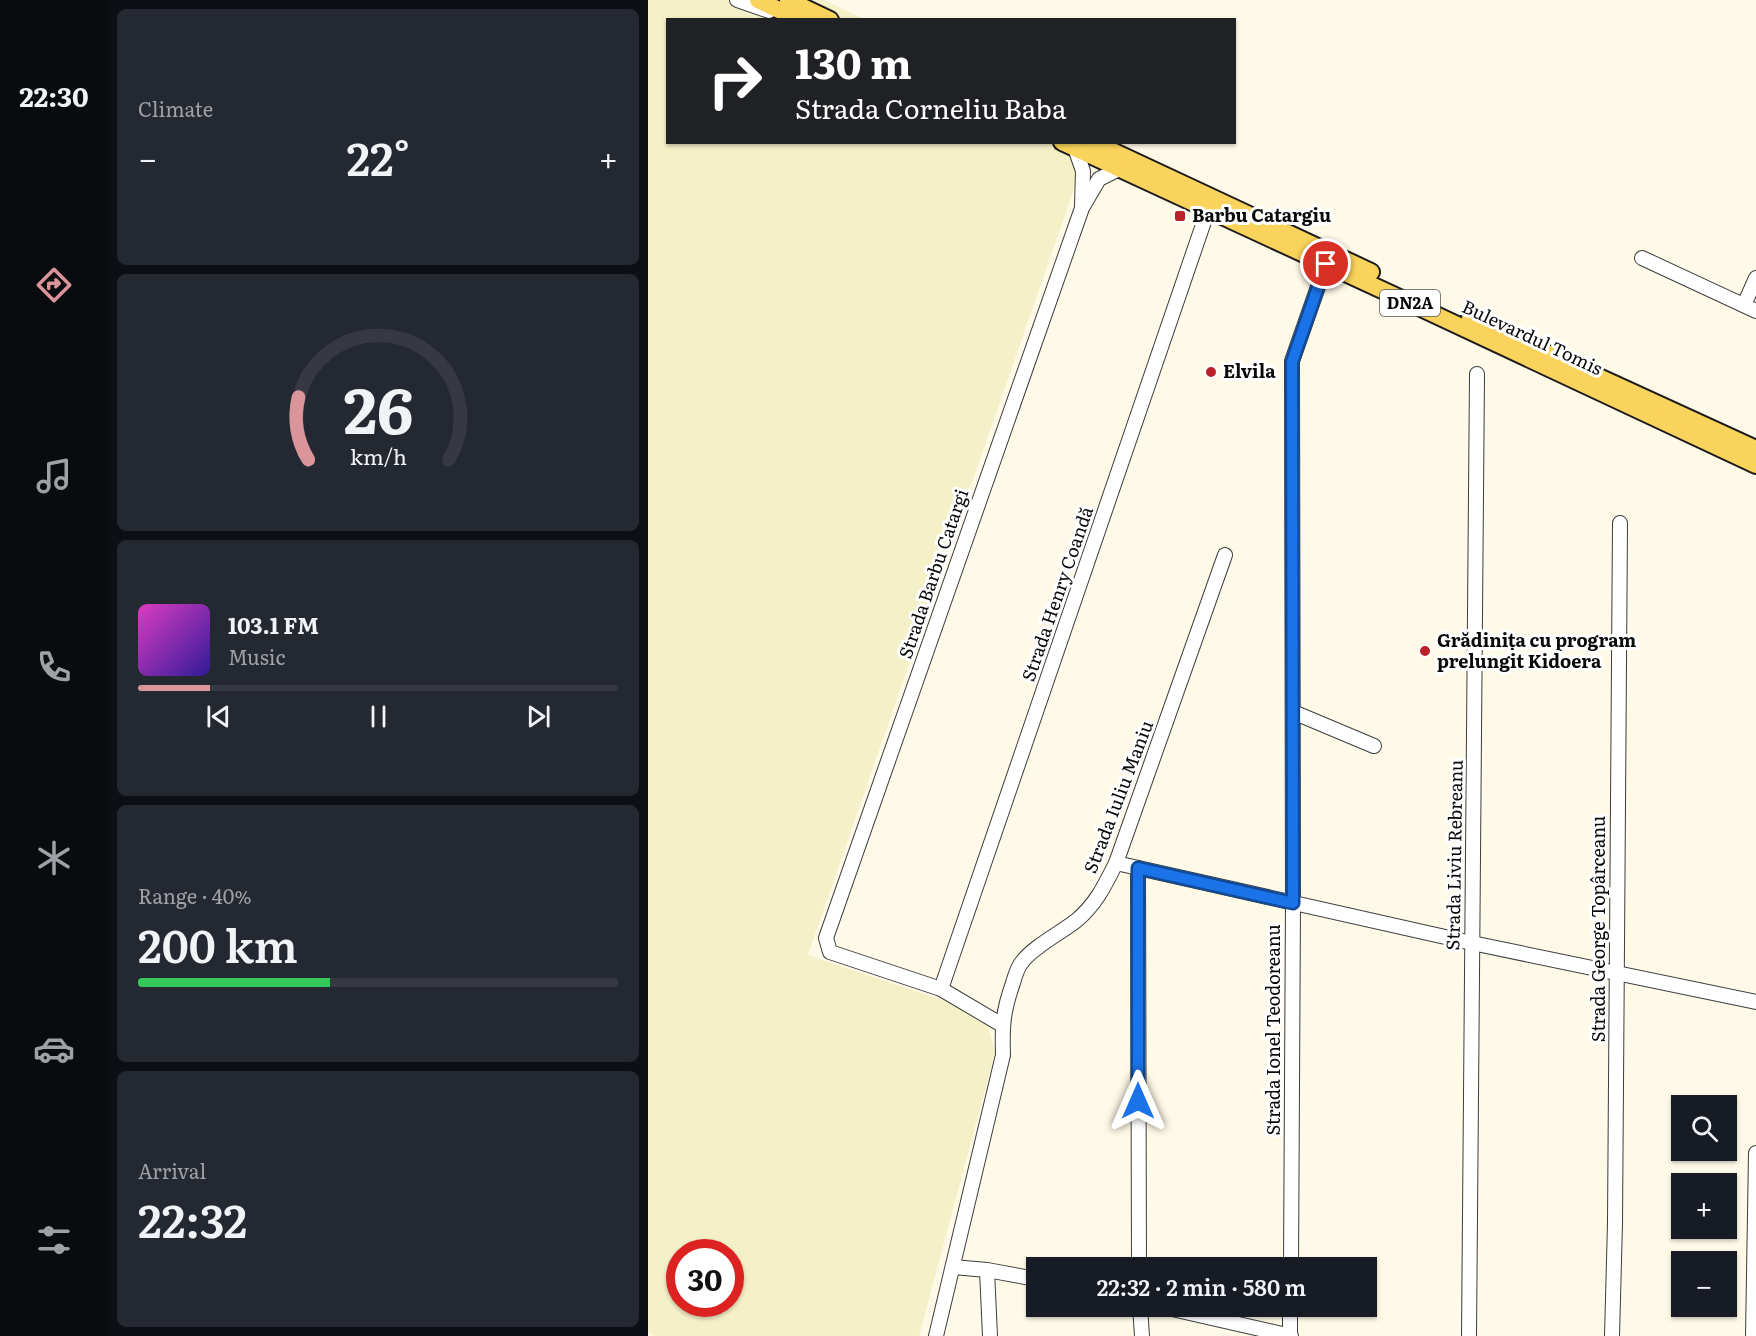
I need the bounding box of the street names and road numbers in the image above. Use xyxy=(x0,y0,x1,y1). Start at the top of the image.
road number: DN2A xyxy=(1380,290,1440,316)
street label: Bulevardul Tomis xyxy=(1458,292,1607,381)
street label: Strada Barbu Catargi xyxy=(891,485,974,662)
street label: Strada Henry Coandă xyxy=(1014,502,1099,685)
street label: Strada Iuliu Maniu xyxy=(1076,716,1159,877)
street label: Strada Liviu Rebreanu xyxy=(1438,759,1469,951)
street label: Strada George Topârceanu xyxy=(1584,816,1611,1042)
street label: Strada Ionel Teodoreanu xyxy=(1259,924,1286,1136)

